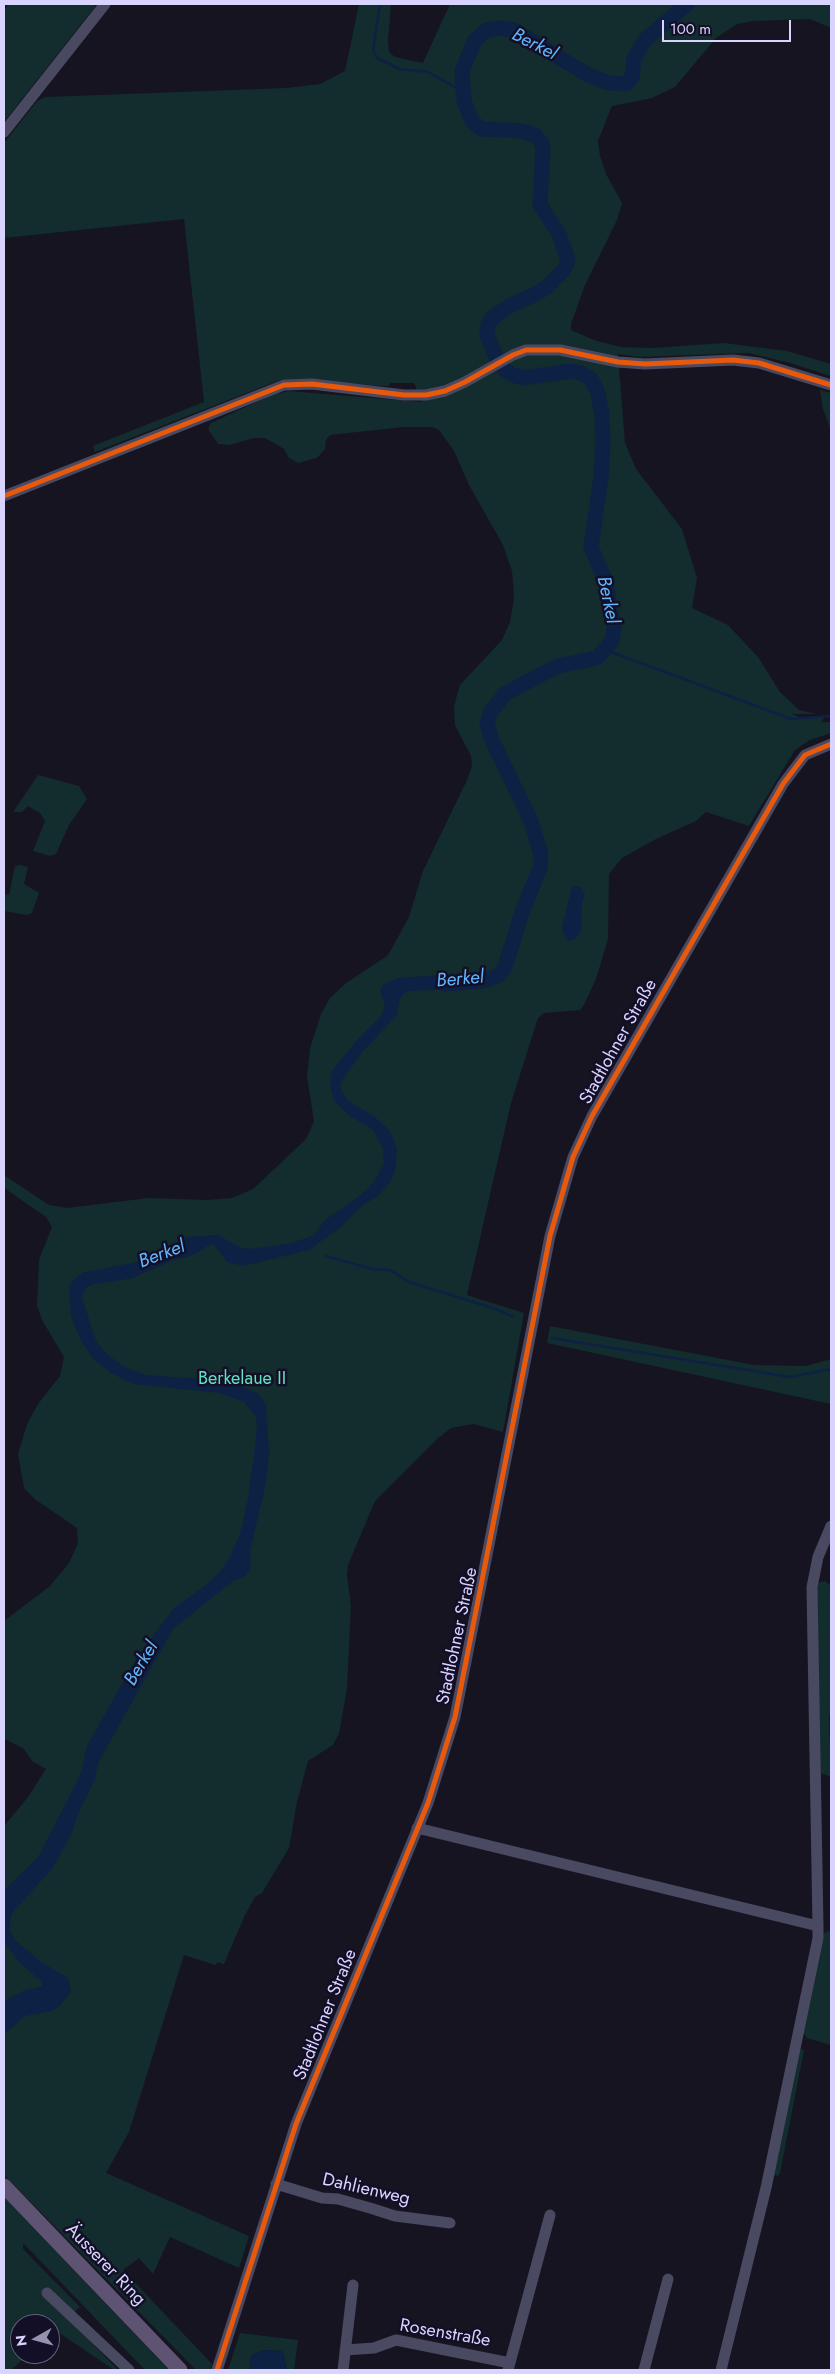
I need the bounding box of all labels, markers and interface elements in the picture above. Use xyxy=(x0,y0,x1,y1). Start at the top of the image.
scale bar xyxy=(665,10,794,42)
text: 100 m xyxy=(670,18,711,40)
water label: Berkel xyxy=(508,24,560,66)
water label: Berkel xyxy=(591,574,623,626)
water label: Berkel xyxy=(435,967,485,993)
street label: Stadtlohner Straße xyxy=(576,976,662,1108)
water label: Berkel xyxy=(136,1236,188,1274)
park label: Berkelaue II xyxy=(198,1369,286,1391)
street label: Stadtlohner Straße xyxy=(433,1565,483,1707)
water label: Berkel xyxy=(120,1638,164,1690)
street label: Stadtlohner Straße xyxy=(290,1946,362,2084)
street label: Dahlienweg xyxy=(320,2169,412,2211)
street label: Äusserer Ring xyxy=(60,2219,150,2311)
north arrow xyxy=(10,2314,60,2364)
street label: Rosenstraße xyxy=(398,2315,492,2353)
text: N xyxy=(11,2334,32,2347)

